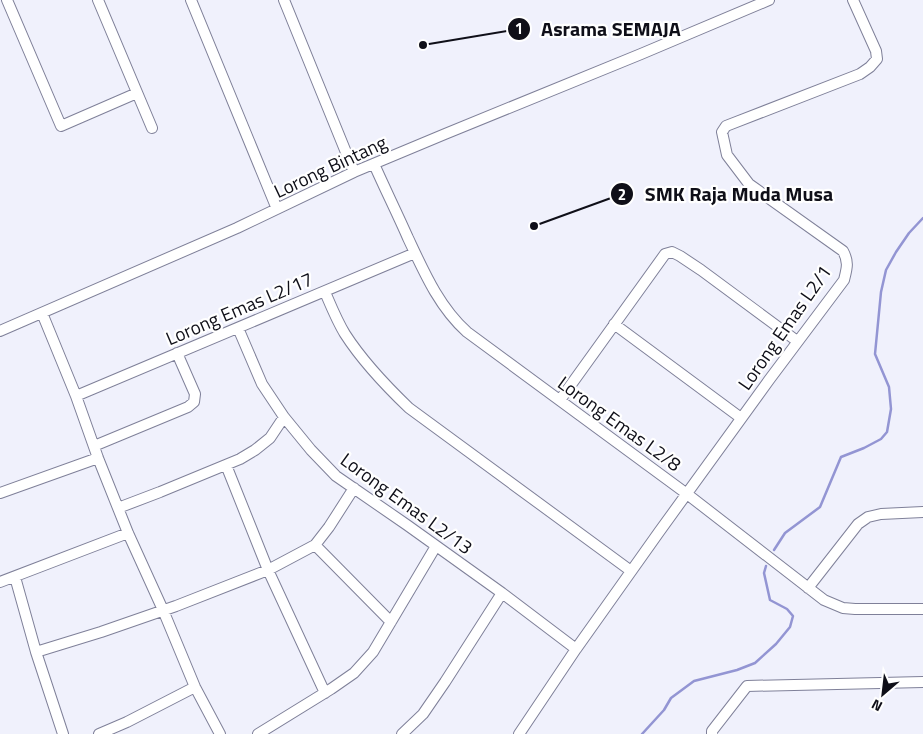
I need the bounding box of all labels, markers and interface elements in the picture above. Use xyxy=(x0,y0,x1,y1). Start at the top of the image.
callout: Asrama SEMAJA xyxy=(507,11,691,46)
text: Asrama SEMAJA xyxy=(541,13,681,44)
text: 1 xyxy=(515,17,523,40)
street label: Lorong Bintang xyxy=(269,127,392,205)
callout: SMK Raja Muda Musa xyxy=(609,177,843,212)
text: SMK Raja Muda Musa xyxy=(645,178,833,209)
text: 2 xyxy=(618,183,626,206)
street label: Lorong Emas L2/1 xyxy=(730,259,838,395)
street label: Lorong Emas L2/17 xyxy=(161,264,317,352)
street label: Lorong Emas L2/8 xyxy=(552,368,688,478)
street label: Lorong Emas L2/13 xyxy=(335,445,479,561)
north arrow xyxy=(858,669,908,719)
text: N xyxy=(867,694,886,717)

